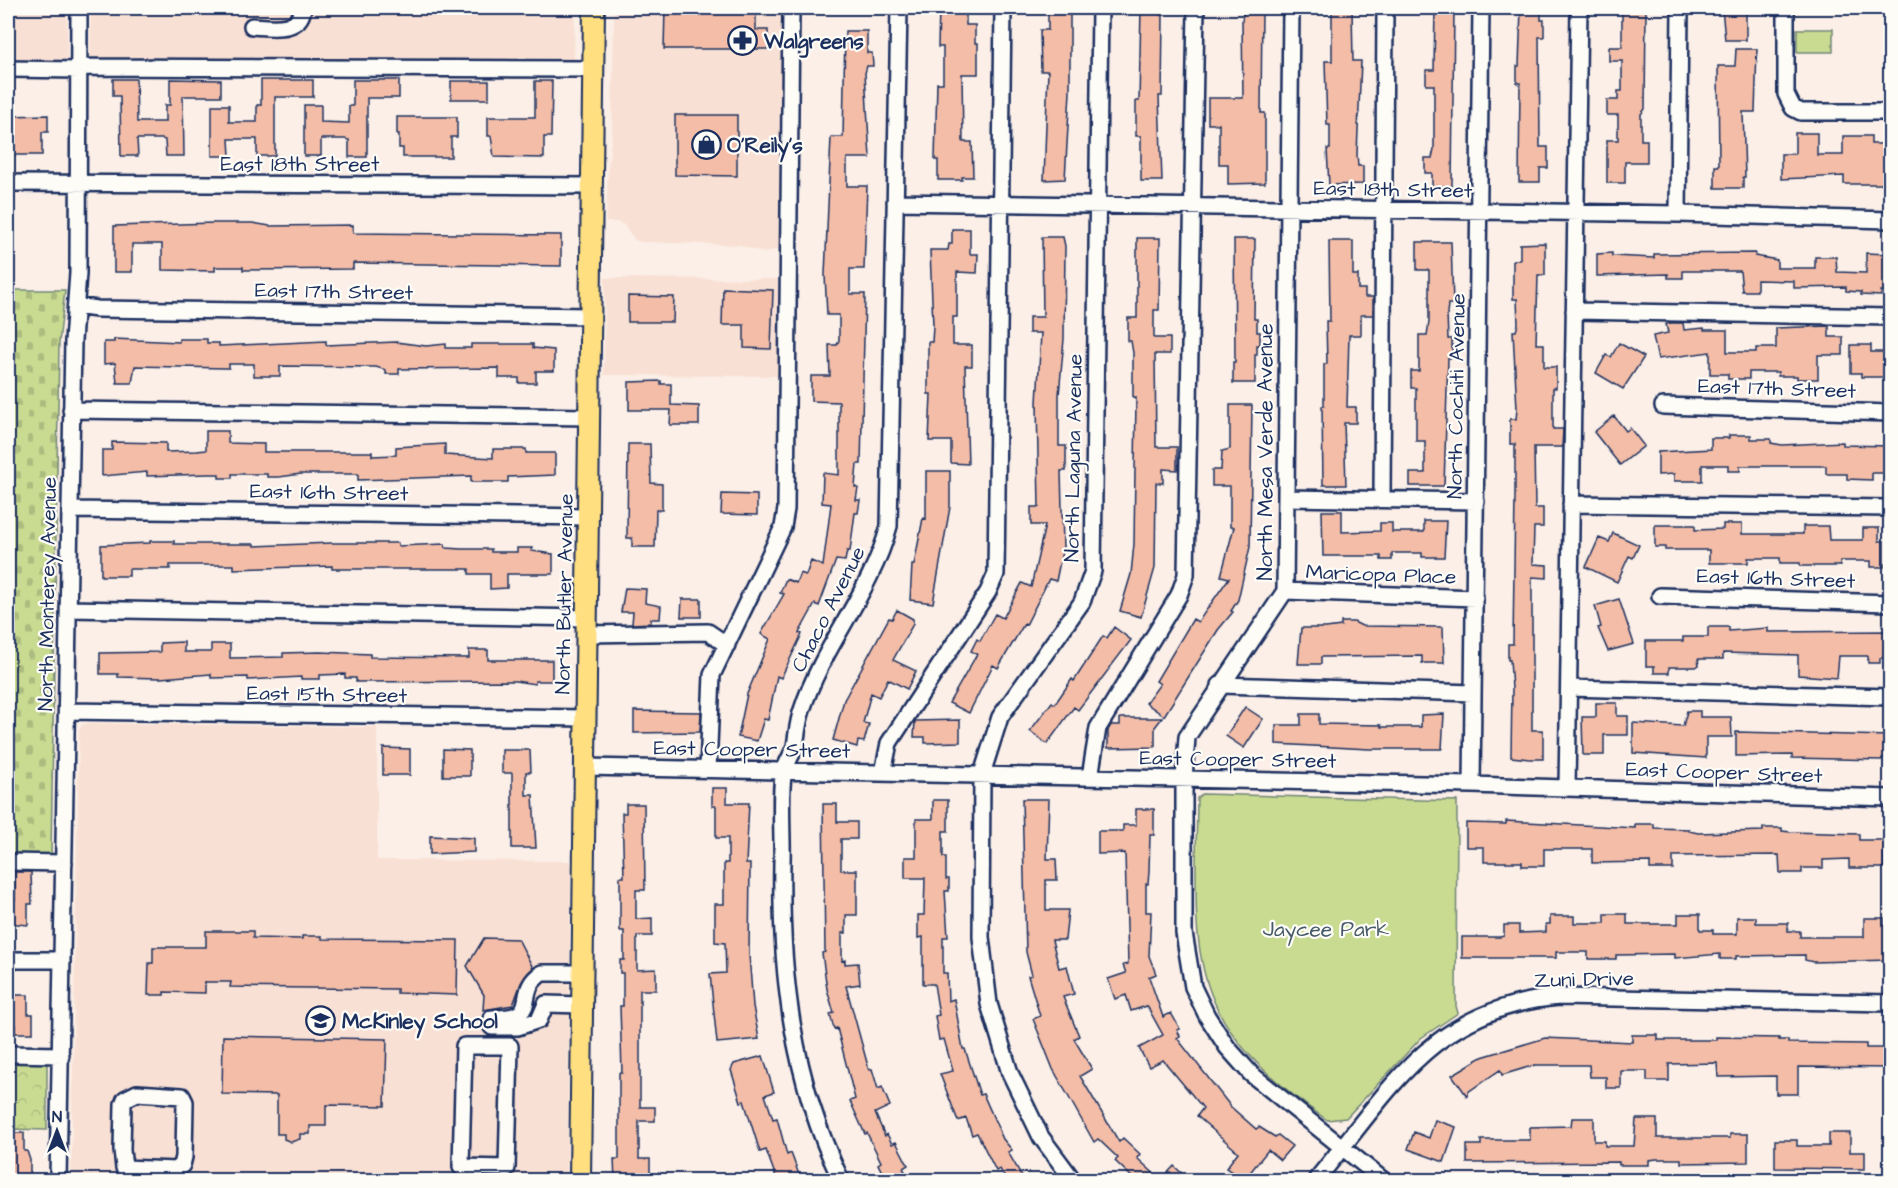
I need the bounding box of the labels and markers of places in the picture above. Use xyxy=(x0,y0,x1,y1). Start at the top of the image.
pharmacy icon: Walgreens xyxy=(727,25,759,57)
place label: Walgreens xyxy=(763,27,864,58)
shop icon: O'Reily's xyxy=(690,129,722,161)
place label: O'Reily's xyxy=(727,131,803,163)
school or university icon: McKinley School xyxy=(305,1005,337,1037)
place label: McKinley School xyxy=(342,1007,498,1039)

